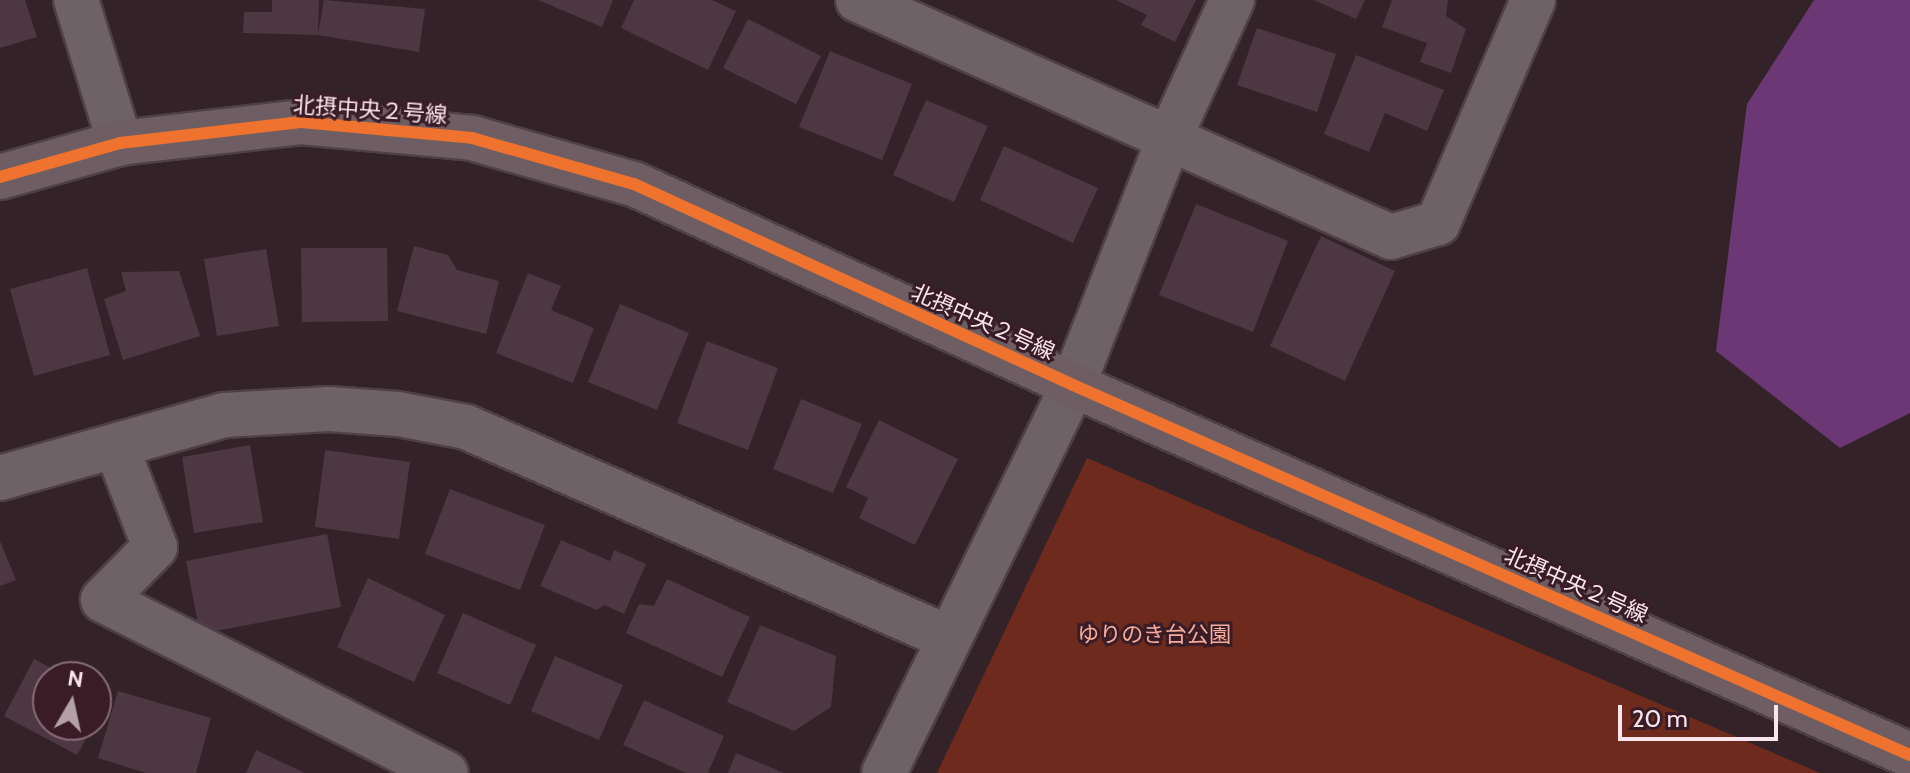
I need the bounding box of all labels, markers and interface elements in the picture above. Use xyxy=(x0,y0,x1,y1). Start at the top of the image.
street label: 北摂中央２号線 xyxy=(292,91,448,129)
street label: 北摂中央２号線 xyxy=(907,279,1059,365)
street label: 北摂中央２号線 xyxy=(1500,542,1652,628)
park label: ゆりのき台公園 xyxy=(1077,622,1231,648)
north arrow xyxy=(32,661,112,741)
text: N xyxy=(66,664,85,693)
scale bar xyxy=(1622,689,1782,739)
text: 20 m xyxy=(1632,704,1688,733)

